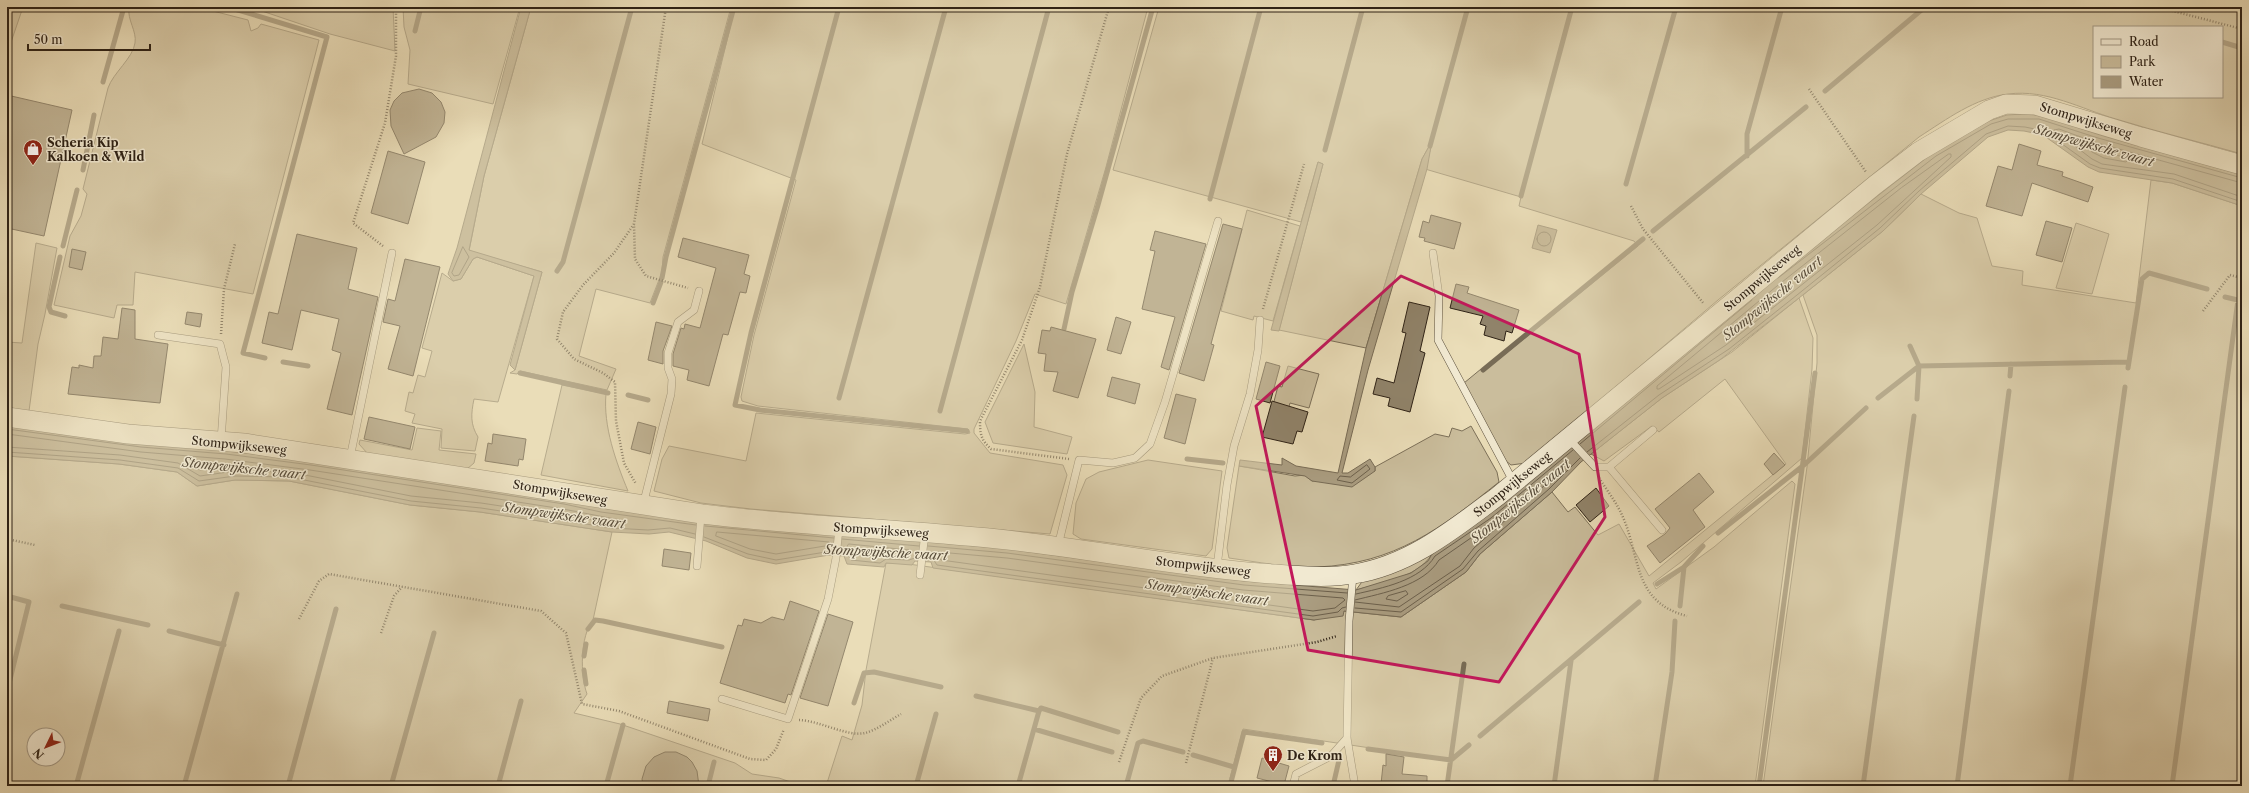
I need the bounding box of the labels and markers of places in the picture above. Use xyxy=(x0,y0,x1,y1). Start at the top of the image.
place label: Scheria Kip Kalkoen & Wild xyxy=(47,135,145,164)
shop icon: Scheria Kip Kalkoen & Wild xyxy=(22,138,44,166)
building icon: De Krom xyxy=(1262,744,1284,772)
place label: De Krom xyxy=(1287,748,1343,763)

